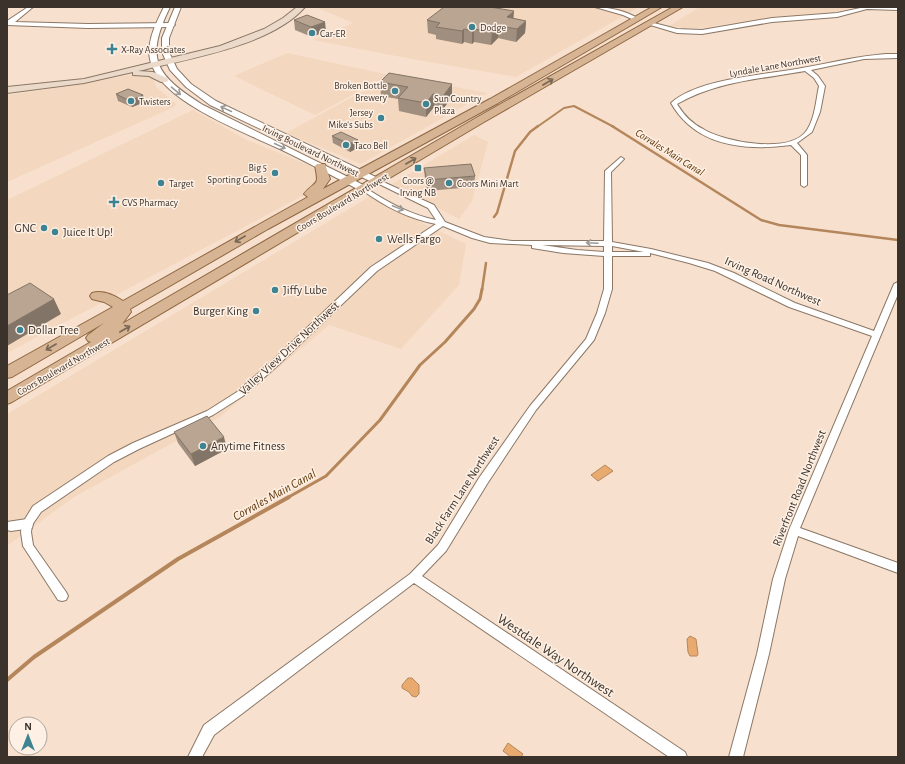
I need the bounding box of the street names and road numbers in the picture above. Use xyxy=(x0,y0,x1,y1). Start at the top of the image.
street label: Lyndale Lane Northwest xyxy=(729,53,823,79)
street label: Irving Boulevard Northwest xyxy=(261,123,361,179)
street label: Coors Boulevard Northwest xyxy=(295,171,391,234)
street label: Irving Road Northwest xyxy=(723,254,823,308)
street label: Valley View Drive Northwest xyxy=(237,299,342,398)
street label: Coors Boulevard Northwest xyxy=(15,336,112,398)
street label: Riverfront Road Northwest xyxy=(770,428,828,548)
street label: Black Farm Lane Northwest xyxy=(423,434,501,546)
street label: Westdale Way Northwest xyxy=(495,612,617,700)

